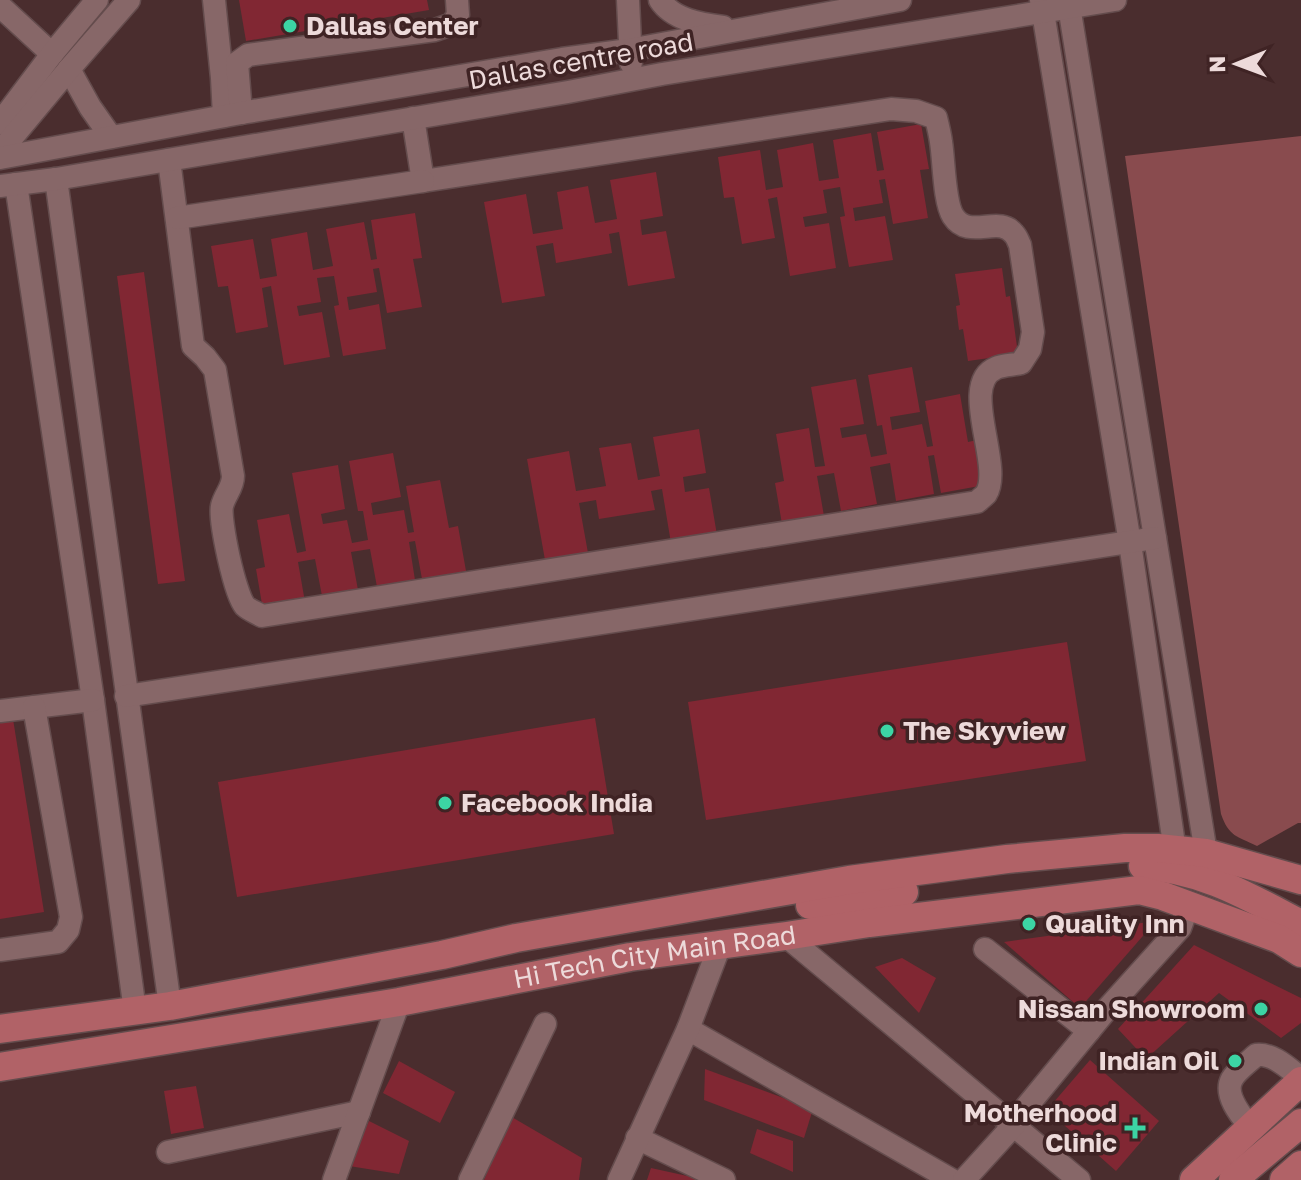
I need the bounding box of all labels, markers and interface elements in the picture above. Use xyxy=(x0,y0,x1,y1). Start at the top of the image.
place label: Dallas Center xyxy=(306,10,479,41)
marker: Dallas Center xyxy=(281,17,299,35)
north arrow xyxy=(1197,24,1277,104)
street label: Dallas centre road xyxy=(466,25,696,96)
text: N xyxy=(1203,56,1230,73)
place label: The Skyview xyxy=(903,715,1066,746)
marker: The Skyview xyxy=(878,722,896,740)
place label: Facebook India xyxy=(461,787,653,818)
marker: Facebook India xyxy=(436,794,454,812)
place label: Quality Inn xyxy=(1045,908,1184,939)
marker: Quality Inn xyxy=(1020,915,1038,933)
street label: Hi Tech City Main Road xyxy=(511,919,798,994)
place label: Nissan Showroom xyxy=(1018,993,1245,1024)
marker: Nissan Showroom xyxy=(1252,1000,1270,1018)
place label: Indian Oil xyxy=(1098,1045,1219,1076)
marker: Indian Oil xyxy=(1226,1052,1244,1070)
place label: Motherhood Clinic xyxy=(964,1097,1117,1158)
marker: Motherhood Clinic xyxy=(1124,1117,1146,1139)

